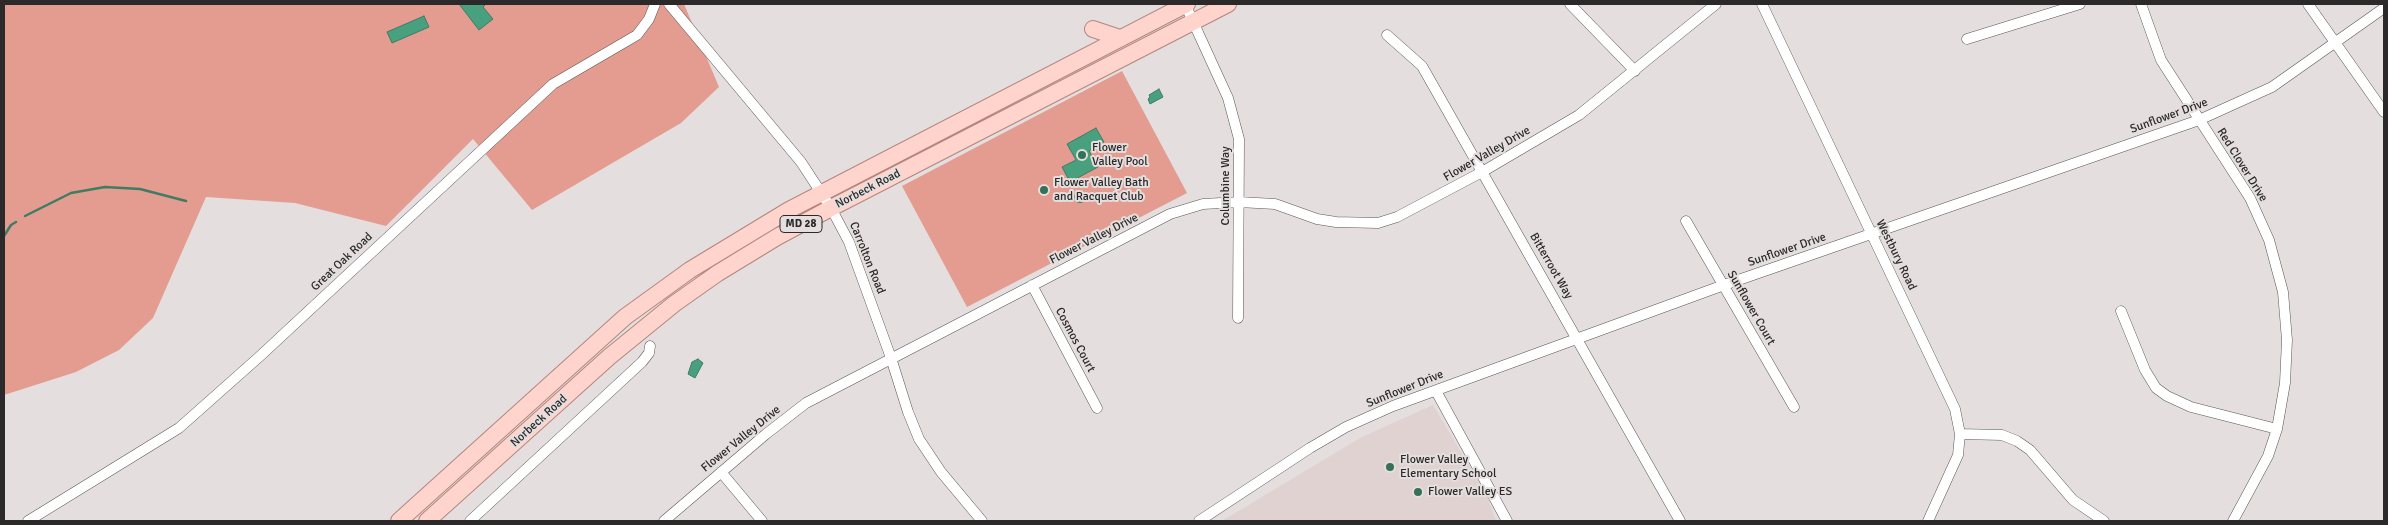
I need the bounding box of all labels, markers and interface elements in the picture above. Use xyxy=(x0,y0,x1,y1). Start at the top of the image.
street label: Sunflower Drive xyxy=(2128,95,2210,137)
street label: Flower Valley Drive xyxy=(1441,123,1533,185)
street label: Red Clover Drive xyxy=(2214,126,2270,204)
place label: Flower Valley Pool xyxy=(1092,141,1148,169)
street label: Columbine Way xyxy=(1219,147,1233,225)
marker: Flower Valley Pool xyxy=(1076,149,1088,161)
street label: Norbeck Road xyxy=(833,166,903,212)
place label: Flower Valley Bath and Racquet Club xyxy=(1054,176,1149,204)
marker: Flower Valley Bath and Racquet Club xyxy=(1038,184,1050,196)
street label: Flower Valley Drive xyxy=(1047,210,1141,268)
road number: MD 28 xyxy=(780,215,822,232)
street label: Westbury Road xyxy=(1873,217,1919,293)
street label: Carrolton Road xyxy=(846,220,888,296)
street label: Great Oak Road xyxy=(308,230,376,294)
street label: Bitterroot Way xyxy=(1526,230,1576,302)
street label: Sunflower Drive xyxy=(1746,230,1828,270)
street label: Sunflower Court xyxy=(1724,268,1778,348)
street label: Cosmos Court xyxy=(1052,305,1098,375)
street label: Sunflower Drive xyxy=(1364,367,1446,411)
street label: Norbeck Road xyxy=(508,392,570,450)
street label: Flower Valley Drive xyxy=(699,403,783,475)
place label: Flower Valley Elementary School xyxy=(1400,453,1496,481)
marker: Flower Valley Elementary School xyxy=(1384,461,1396,473)
place label: Flower Valley ES xyxy=(1428,485,1512,499)
marker: Flower Valley ES xyxy=(1412,486,1424,498)

